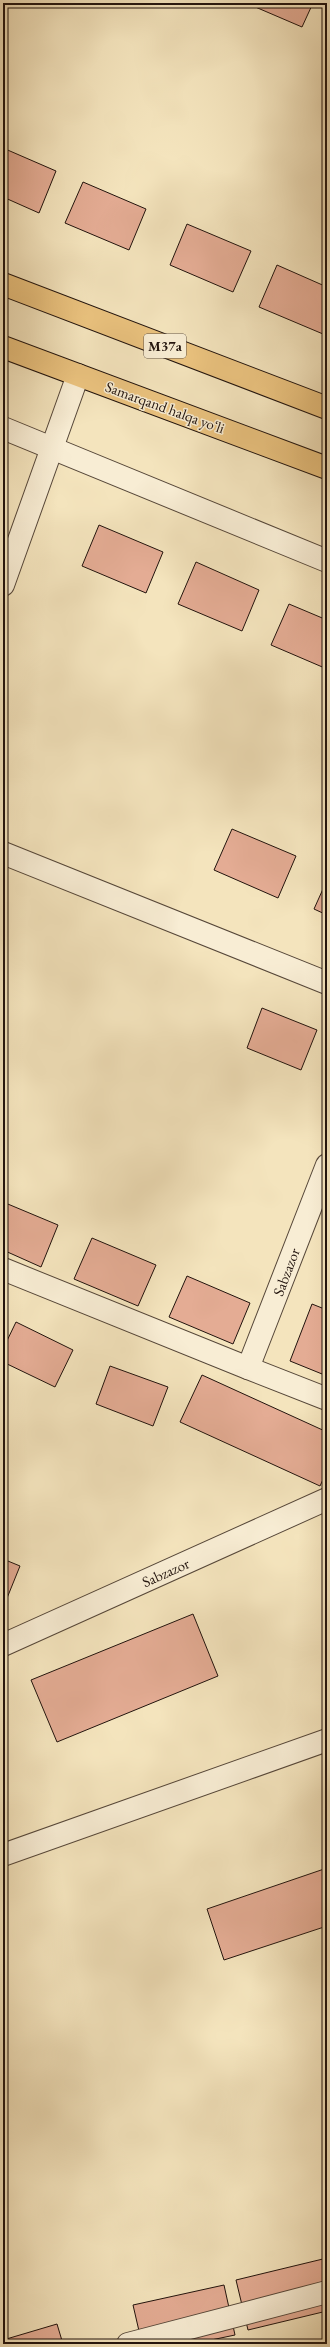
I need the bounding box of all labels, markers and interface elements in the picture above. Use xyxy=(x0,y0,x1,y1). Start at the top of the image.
road number: M37a xyxy=(144,334,186,358)
street label: Samarqand halqa yoʻli xyxy=(103,377,228,438)
street label: Sabzazor xyxy=(268,1245,304,1299)
street label: Sabzazor xyxy=(139,1553,192,1591)

